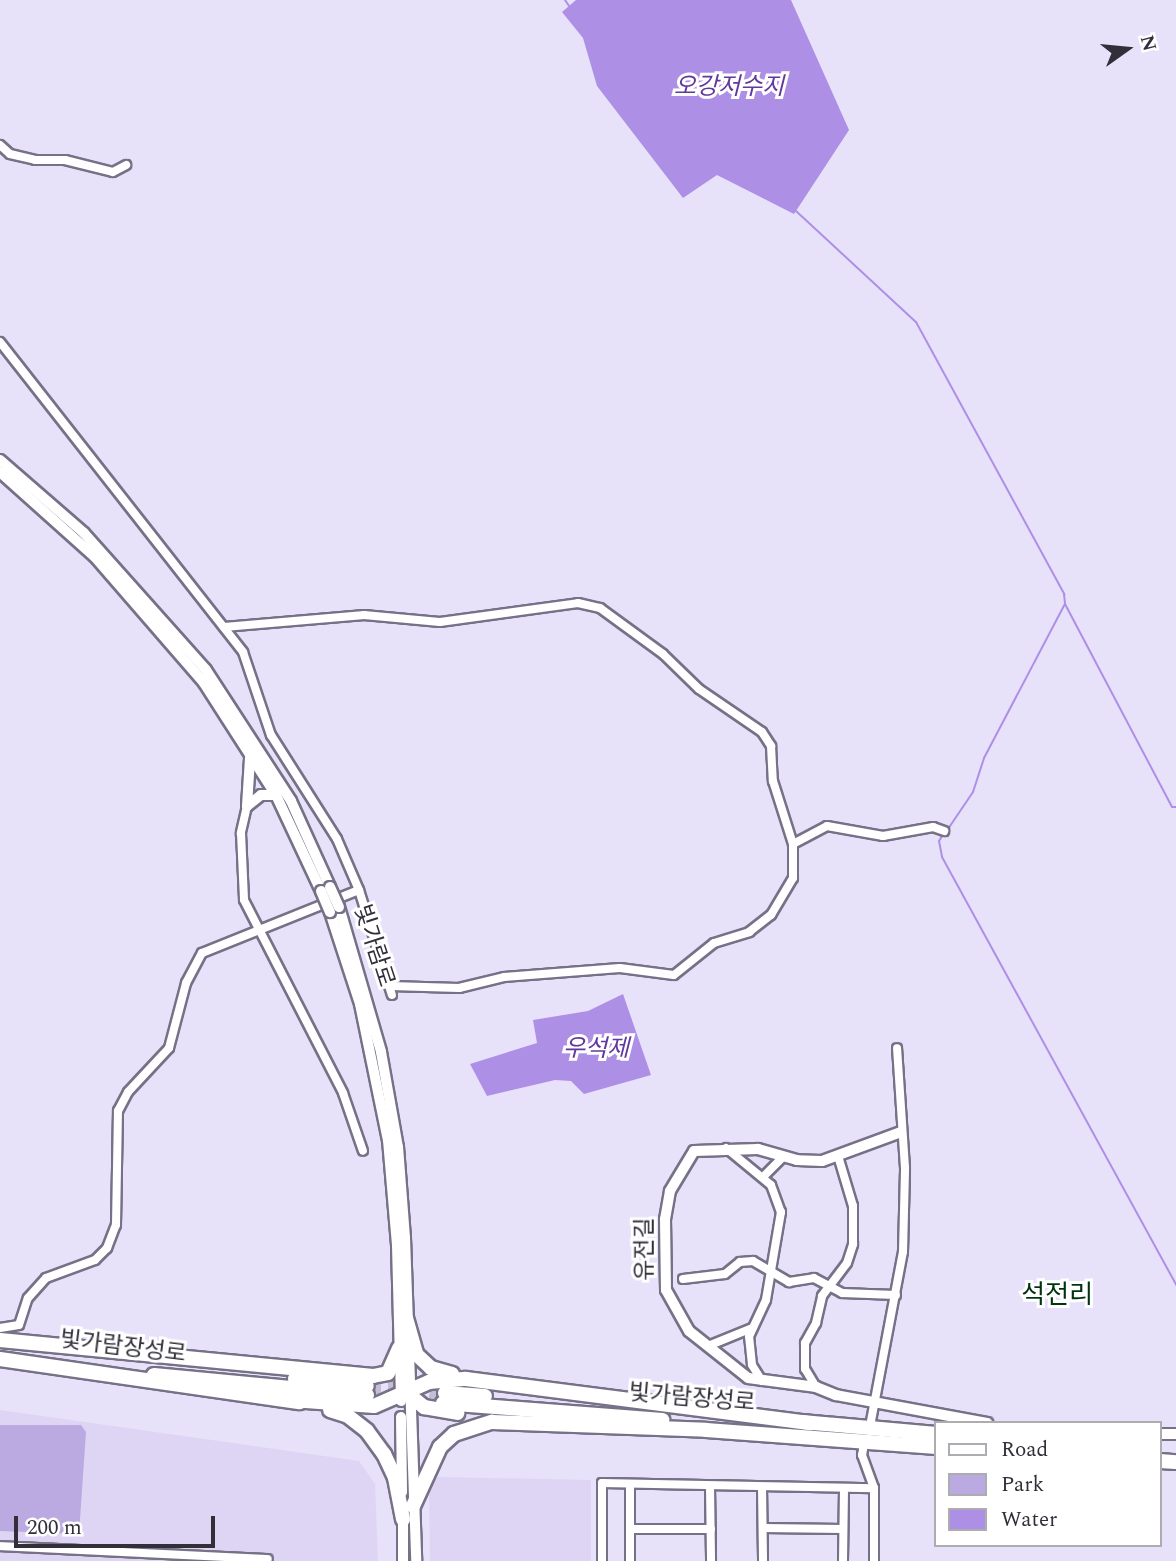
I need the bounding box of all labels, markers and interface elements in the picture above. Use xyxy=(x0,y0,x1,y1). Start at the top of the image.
north arrow xyxy=(1092,14,1162,84)
text: N xyxy=(1132,32,1164,55)
water label: 오강저수지 xyxy=(674,74,784,102)
street label: 빛가람로 xyxy=(347,901,399,991)
water label: 우석제 xyxy=(563,1036,629,1064)
street label: 유전길 xyxy=(632,1217,660,1281)
district label: 석전리 xyxy=(1021,1280,1093,1312)
street label: 빛가람장성로 xyxy=(58,1327,188,1369)
street label: 빛가람장성로 xyxy=(628,1380,756,1418)
legend xyxy=(934,1421,1162,1547)
text: Road xyxy=(1001,1434,1048,1466)
text: Park xyxy=(1001,1469,1044,1501)
scale bar xyxy=(18,1502,219,1546)
text: Water xyxy=(1001,1504,1057,1536)
text: 200 m xyxy=(27,1512,82,1544)

